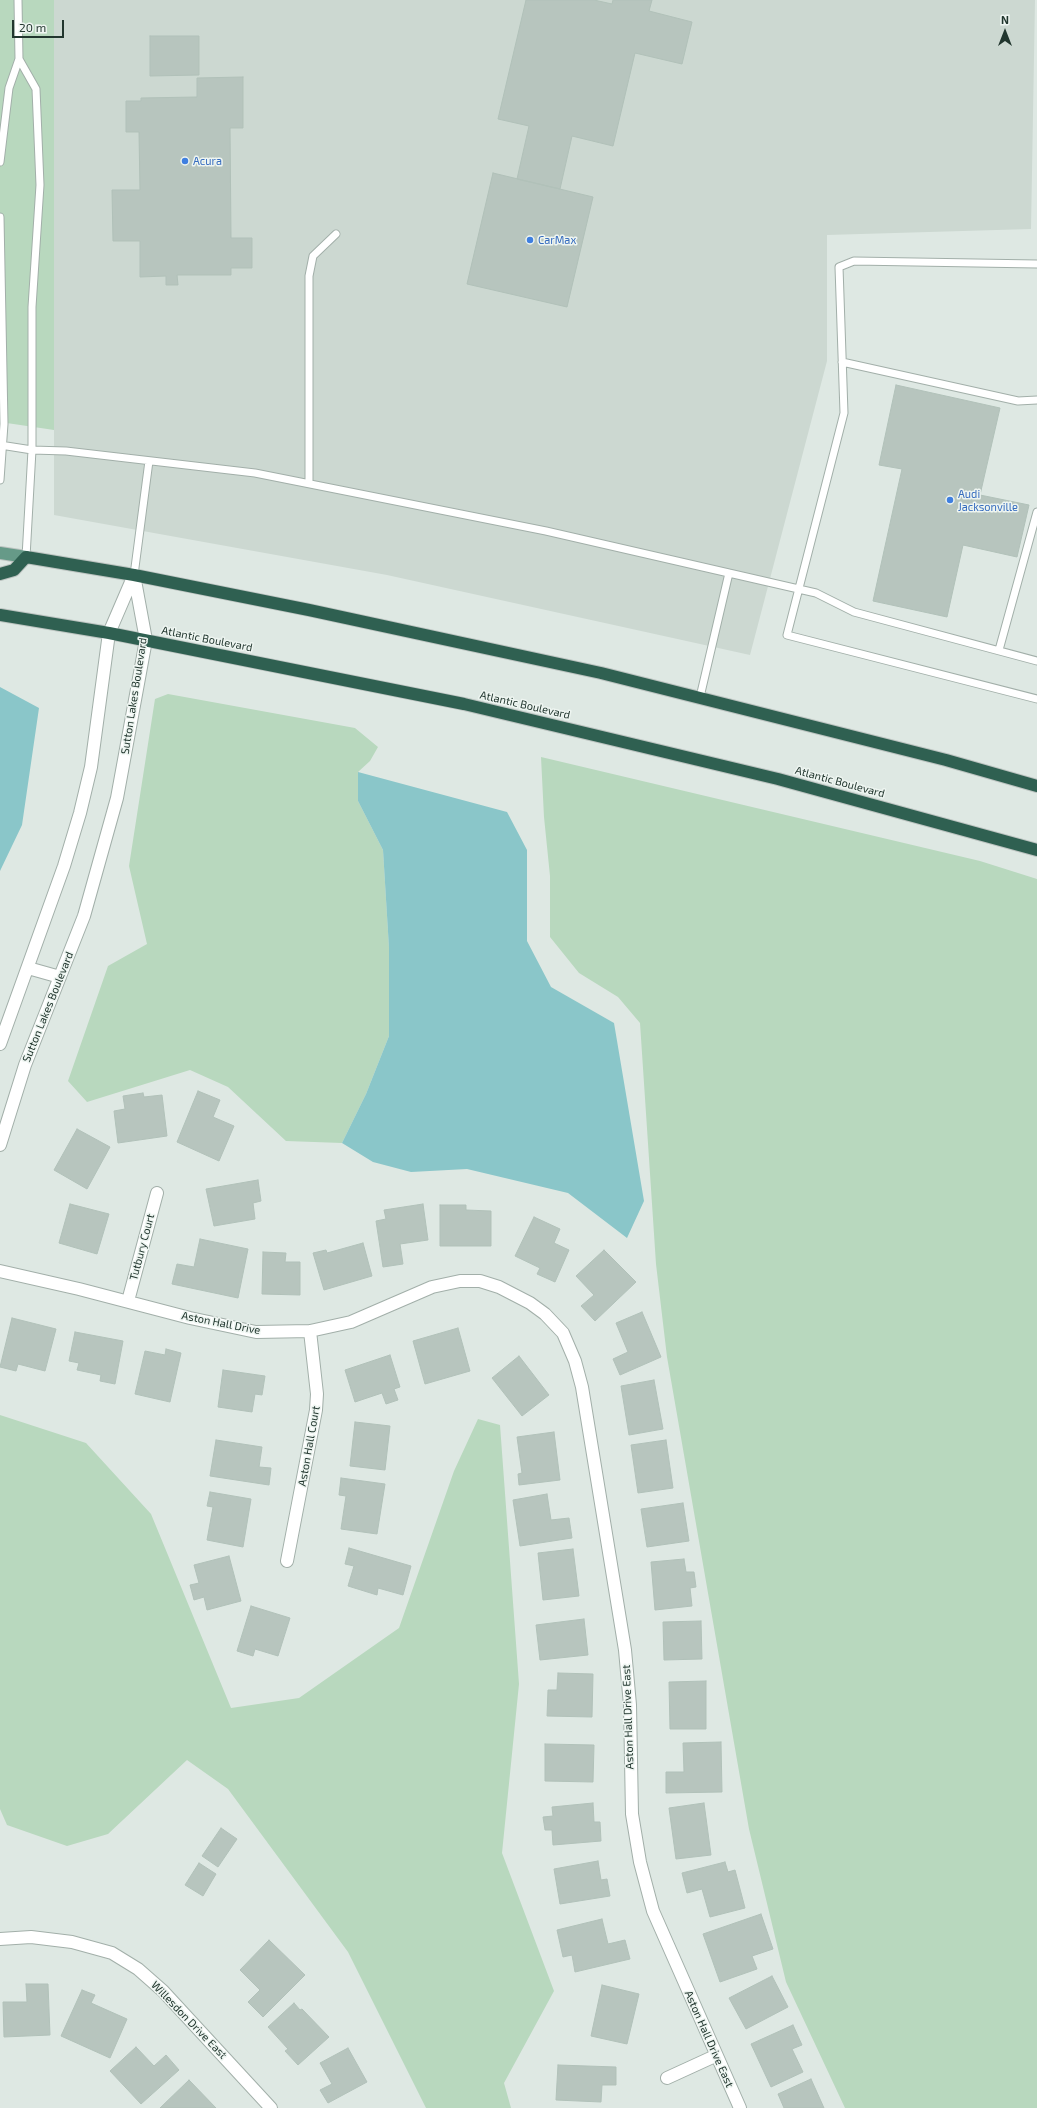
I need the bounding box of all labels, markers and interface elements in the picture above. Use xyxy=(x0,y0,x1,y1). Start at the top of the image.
scale bar xyxy=(14,12,66,38)
north arrow xyxy=(985,12,1025,52)
text: N xyxy=(1001,13,1009,26)
text: 20 m xyxy=(19,20,46,34)
place label: Acura xyxy=(193,154,222,168)
marker: Acura xyxy=(180,156,190,166)
place label: CarMax xyxy=(538,233,576,247)
marker: CarMax xyxy=(525,235,535,245)
place label: Audi Jacksonville xyxy=(958,487,1018,513)
marker: Audi Jacksonville xyxy=(945,495,955,505)
street label: Atlantic Boulevard xyxy=(160,624,254,654)
street label: Sutton Lakes Boulevard xyxy=(118,637,150,755)
street label: Atlantic Boulevard xyxy=(479,688,571,722)
street label: Atlantic Boulevard xyxy=(794,764,886,800)
street label: Sutton Lakes Boulevard xyxy=(20,950,76,1064)
street label: Tutbury Court xyxy=(127,1212,157,1282)
street label: Aston Hall Drive xyxy=(180,1309,262,1337)
street label: Aston Hall Court xyxy=(295,1405,323,1487)
street label: Aston Hall Drive East xyxy=(620,1664,636,1770)
street label: Willesdon Drive East xyxy=(148,1978,230,2062)
street label: Aston Hall Drive East xyxy=(682,1989,736,2089)

